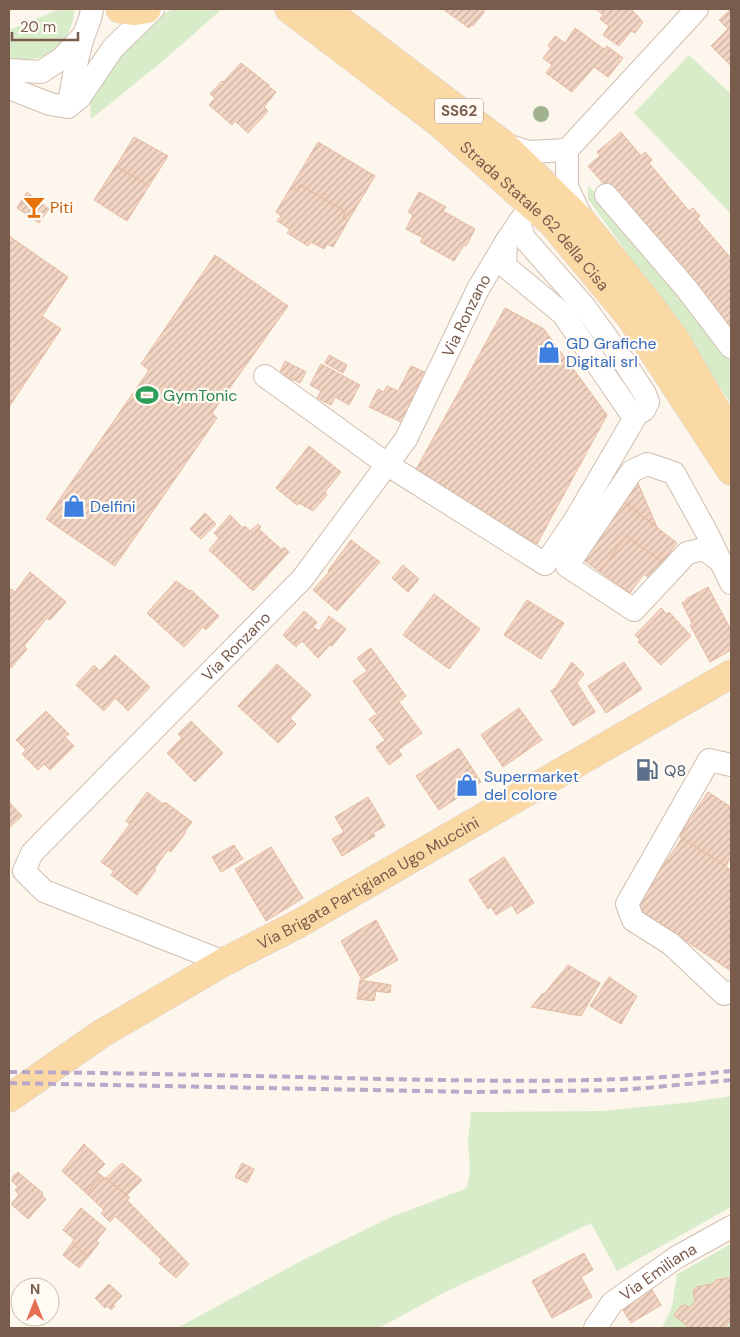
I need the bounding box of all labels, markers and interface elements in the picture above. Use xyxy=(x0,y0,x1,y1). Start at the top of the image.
scale bar xyxy=(12,10,79,42)
text: 20 m xyxy=(20,17,56,37)
road number: SS62 xyxy=(435,98,483,124)
street label: Strada Statale 62 della Cisa xyxy=(456,136,614,295)
bar icon: Piti xyxy=(21,194,47,220)
place label: Piti xyxy=(50,197,73,218)
street label: Via Ronzano xyxy=(437,270,495,360)
place label: GD Grafiche Digitali srl xyxy=(566,333,657,372)
shop icon: GD Grafiche Digitali srl xyxy=(536,339,562,365)
sports icon: GymTonic xyxy=(134,382,160,408)
place label: GymTonic xyxy=(163,385,237,406)
shop icon: Delfini xyxy=(61,493,87,519)
place label: Delfini xyxy=(90,496,136,517)
street label: Via Ronzano xyxy=(197,607,275,685)
fuel station icon: Q8 xyxy=(634,757,660,783)
place label: Q8 xyxy=(664,760,686,781)
place label: Supermarket del colore xyxy=(484,766,579,805)
shop icon: Supermarket del colore xyxy=(454,772,480,798)
street label: Via Brigata Partigiana Ugo Muccini xyxy=(254,811,483,954)
street label: Via Emiliana xyxy=(615,1238,700,1305)
north arrow xyxy=(10,1277,60,1327)
text: N xyxy=(30,1280,40,1298)

